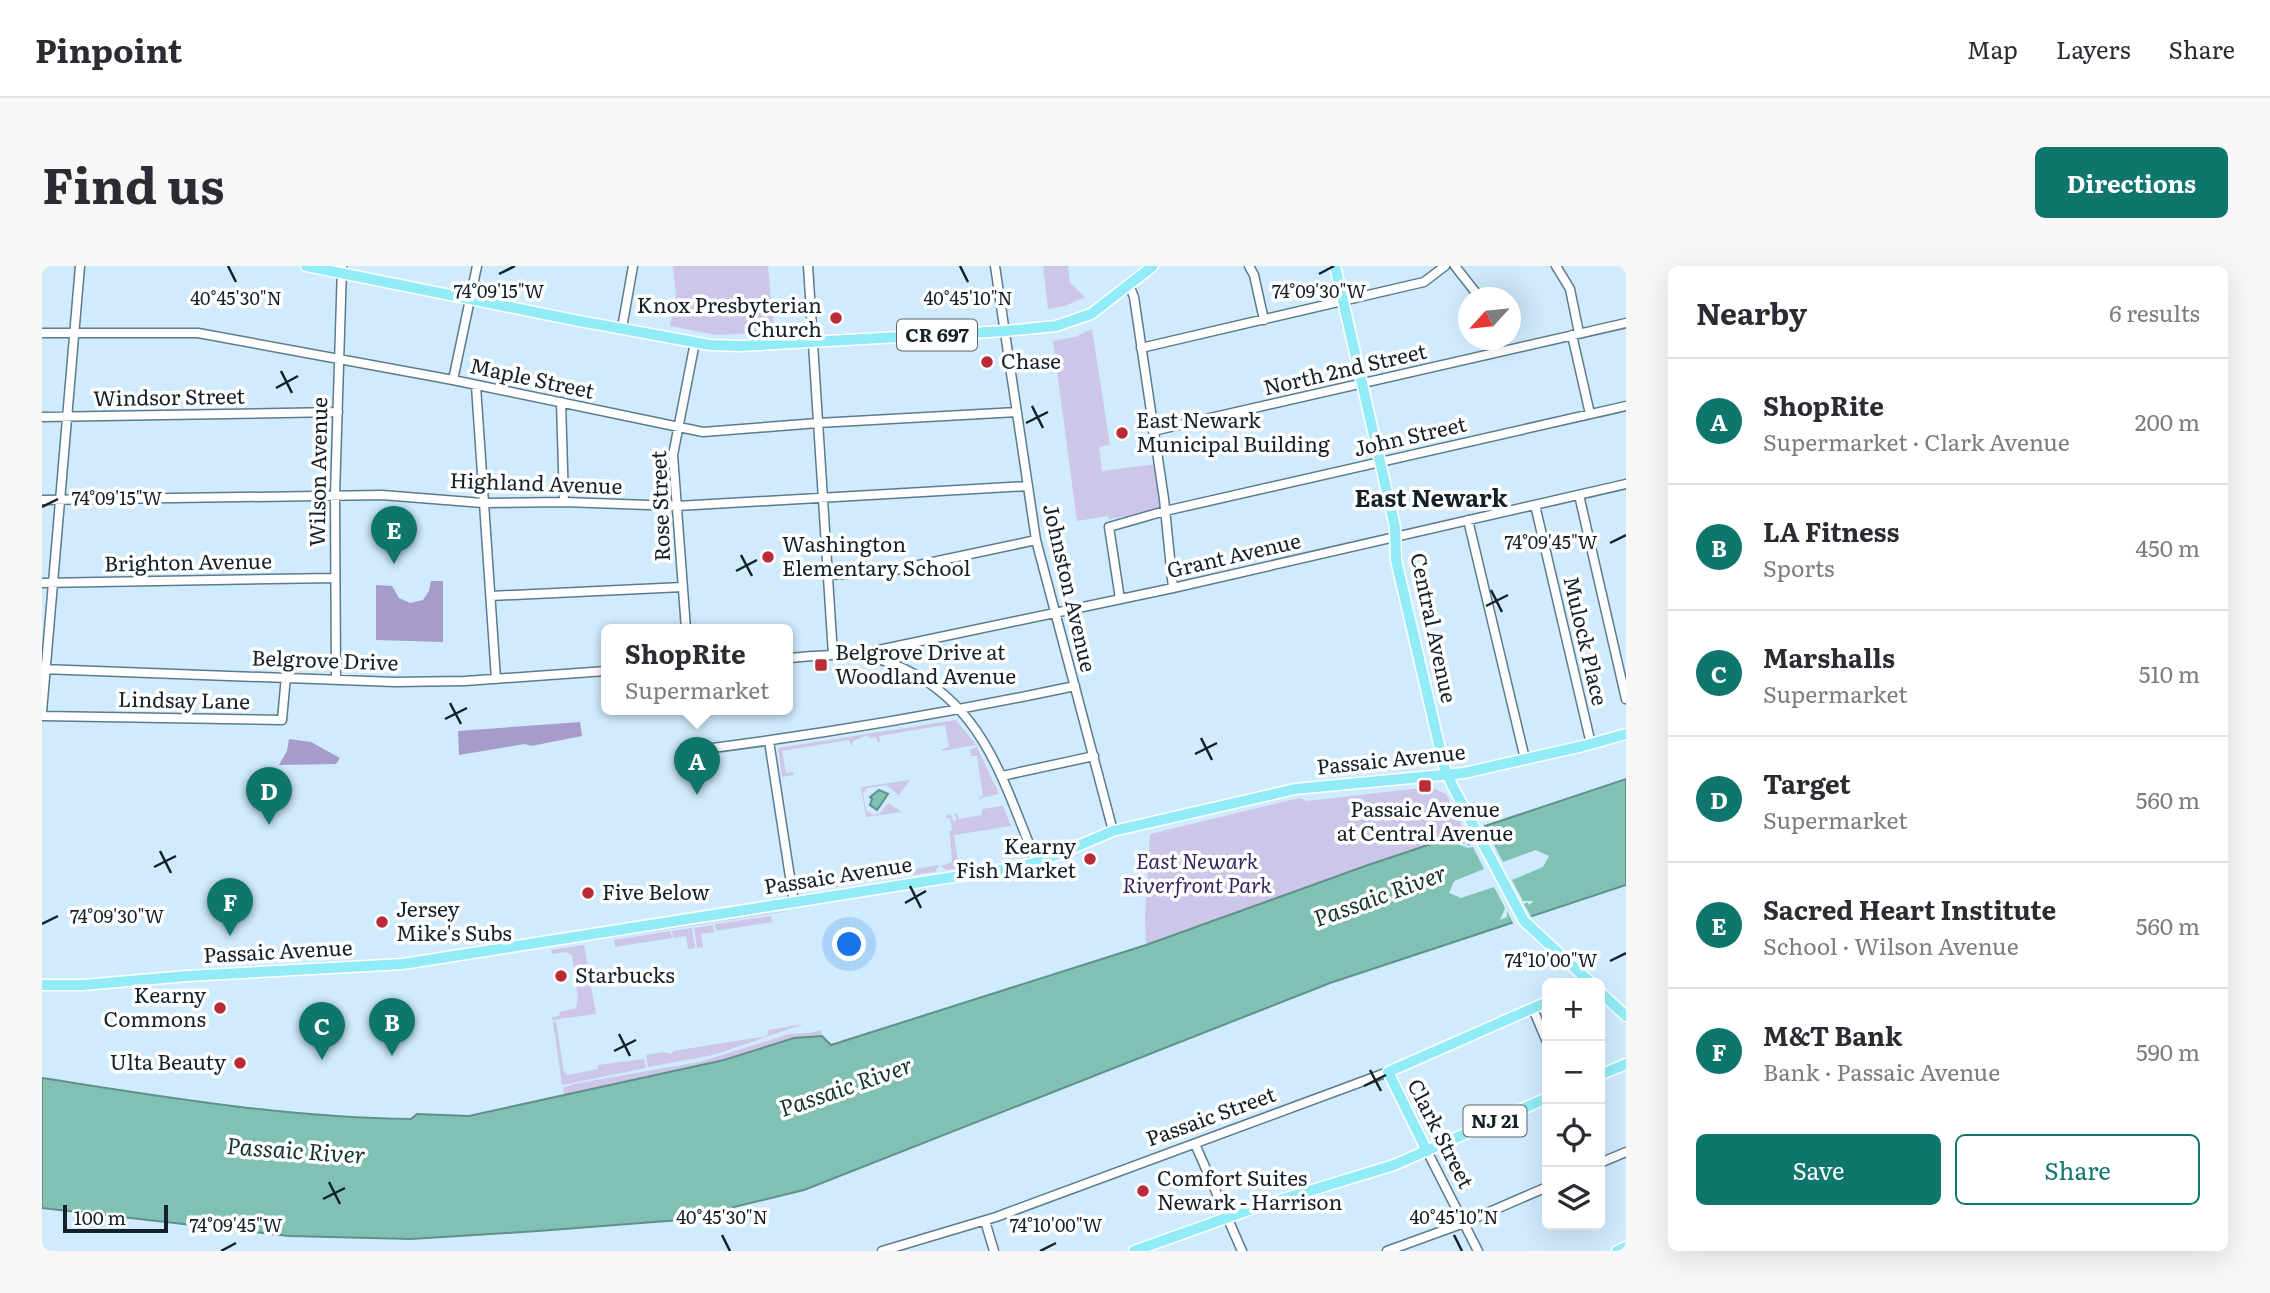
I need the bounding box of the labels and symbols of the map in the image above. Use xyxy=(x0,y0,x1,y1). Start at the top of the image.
text: 74°09'15"W xyxy=(454,277,545,304)
text: 74°09'30"W xyxy=(1272,277,1366,304)
text: 40°45'30"N xyxy=(190,284,282,311)
text: 40°45'10"N xyxy=(923,284,1013,311)
north arrow xyxy=(1458,287,1521,350)
place label: Knox Presbyterian Church xyxy=(637,288,822,343)
marker: Knox Presbyterian Church xyxy=(828,310,844,326)
road number: CR 697 xyxy=(897,320,977,351)
street label: North 2nd Street xyxy=(1260,334,1430,401)
place label: Chase xyxy=(1001,344,1061,375)
street label: Maple Street xyxy=(467,348,598,405)
marker: Chase xyxy=(979,354,995,370)
street label: Windsor Street xyxy=(93,379,246,412)
street label: Wilson Avenue xyxy=(300,397,333,547)
place label: East Newark Municipal Building xyxy=(1136,403,1330,458)
street label: John Street xyxy=(1350,406,1469,463)
marker: East Newark Municipal Building xyxy=(1114,425,1130,441)
street label: Rose Street xyxy=(641,449,676,562)
street label: Highland Avenue xyxy=(449,463,623,500)
district label: East Newark xyxy=(1354,479,1508,514)
text: 74°09'15"W xyxy=(72,484,163,511)
street label: Johnston Avenue xyxy=(1037,500,1106,675)
pin: E xyxy=(371,506,417,564)
street label: Grant Avenue xyxy=(1163,523,1304,584)
place label: Washington Elementary School xyxy=(782,527,971,582)
text: 74°09'45"W xyxy=(1504,528,1598,555)
street label: Brighton Avenue xyxy=(104,544,272,577)
marker: Washington Elementary School xyxy=(760,549,776,565)
street label: Central Avenue xyxy=(1404,549,1467,706)
street label: Mulock Place xyxy=(1557,573,1617,708)
place label: Belgrove Drive at Woodland Avenue xyxy=(835,635,1016,690)
street label: Belgrove Drive xyxy=(251,640,399,677)
marker: Belgrove Drive at Woodland Avenue xyxy=(813,657,829,673)
street label: Lindsay Lane xyxy=(118,682,250,715)
street label: Passaic Avenue xyxy=(1315,734,1467,781)
pin: A xyxy=(674,737,720,795)
pin: D xyxy=(246,767,292,825)
marker: Passaic Avenue at Central Avenue xyxy=(1417,778,1433,794)
place label: Passaic Avenue at Central Avenue xyxy=(1337,792,1513,847)
place label: Kearny Fish Market xyxy=(956,829,1077,884)
park label: East Newark Riverfront Park xyxy=(1122,844,1272,899)
street label: Passaic Avenue xyxy=(761,847,914,901)
marker: Kearny Fish Market xyxy=(1082,851,1098,867)
water label: Passaic River xyxy=(1308,854,1451,934)
place label: Five Below xyxy=(602,875,710,906)
pin: F xyxy=(207,878,253,936)
marker: Five Below xyxy=(580,885,596,901)
place label: Jersey Mike's Subs xyxy=(396,892,512,947)
text: 74°09'30"W xyxy=(70,902,164,929)
marker: Jersey Mike's Subs xyxy=(374,914,390,930)
your location xyxy=(832,927,866,961)
street label: Passaic Avenue xyxy=(202,930,353,969)
text: 74°10'00"W xyxy=(1505,946,1598,973)
place label: Starbucks xyxy=(575,958,675,989)
marker: Starbucks xyxy=(553,968,569,984)
place label: Kearny Commons xyxy=(104,978,207,1033)
pin: B xyxy=(369,998,415,1056)
marker: Kearny Commons xyxy=(212,1000,228,1016)
pin: C xyxy=(299,1002,345,1060)
place label: Ulta Beauty xyxy=(110,1045,227,1076)
water label: Passaic River xyxy=(774,1046,917,1124)
marker: Ulta Beauty xyxy=(232,1055,248,1071)
street label: Clark Street xyxy=(1401,1073,1483,1193)
street label: Passaic Street xyxy=(1141,1077,1280,1152)
road number: NJ 21 xyxy=(1464,1106,1526,1136)
water label: Passaic River xyxy=(225,1127,367,1171)
place label: Comfort Suites Newark - Harrison xyxy=(1157,1161,1342,1216)
marker: Comfort Suites Newark - Harrison xyxy=(1135,1183,1151,1199)
scale bar xyxy=(63,1202,168,1234)
text: 40°45'30"N xyxy=(676,1203,768,1230)
text: 40°45'10"N xyxy=(1409,1203,1499,1230)
text: 74°09'45"W xyxy=(189,1211,283,1238)
text: 74°10'00"W xyxy=(1010,1211,1103,1238)

